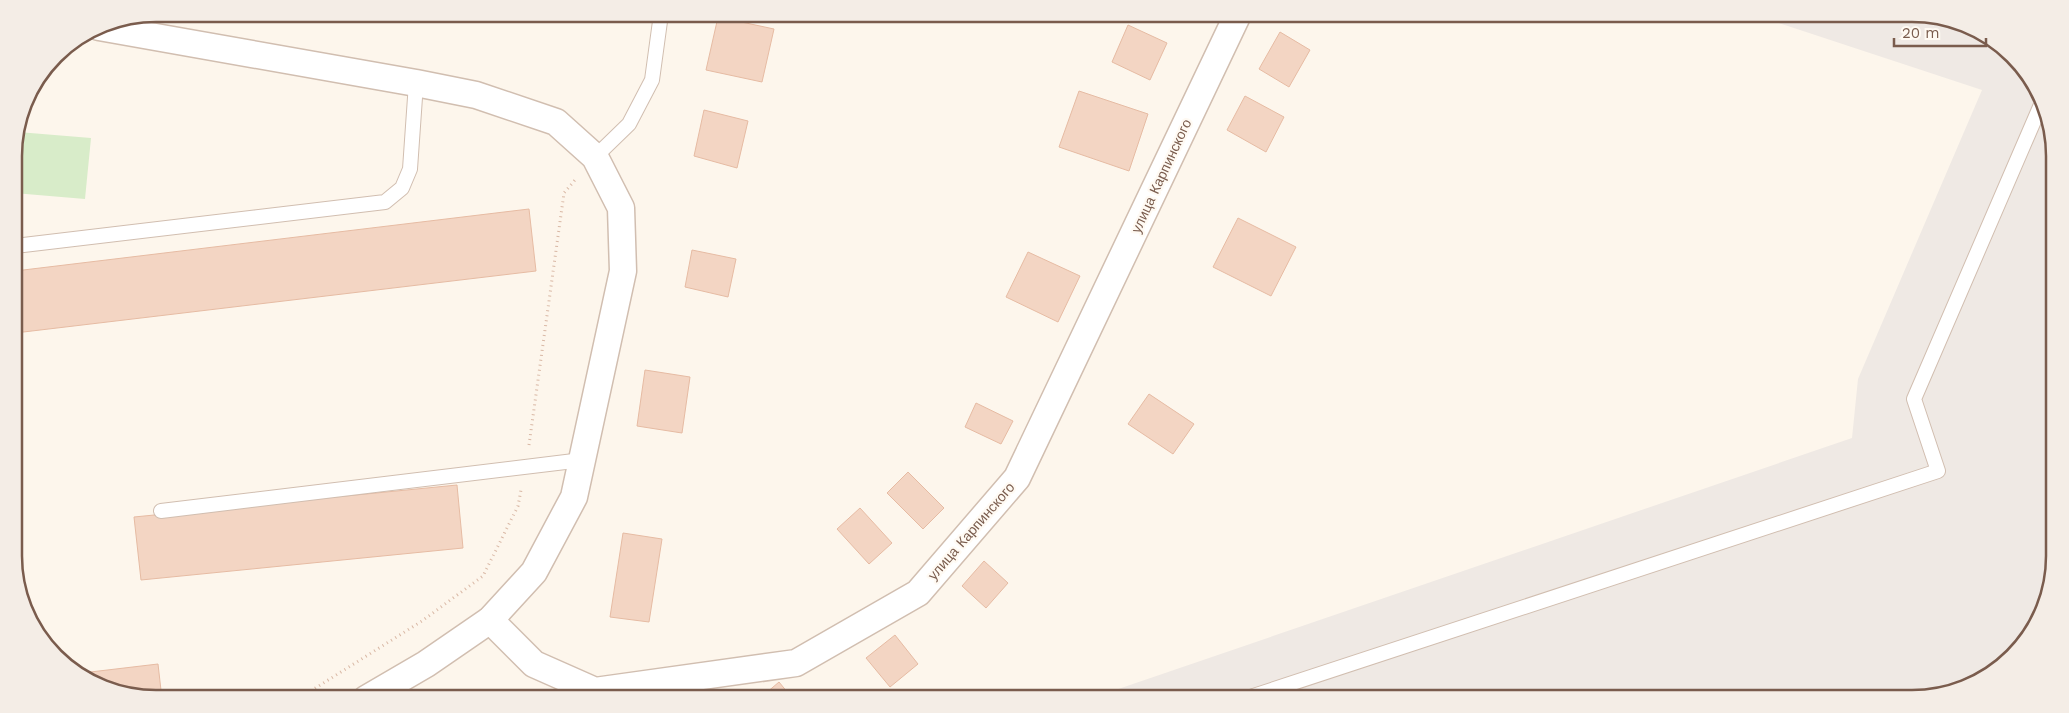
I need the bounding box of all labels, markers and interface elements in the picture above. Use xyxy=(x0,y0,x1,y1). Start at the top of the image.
scale bar xyxy=(1894,15,1986,47)
text: 20 m xyxy=(1902,24,1940,42)
street label: улица Карпинского xyxy=(1128,116,1194,235)
street label: улица Карпинского xyxy=(924,479,1018,583)

